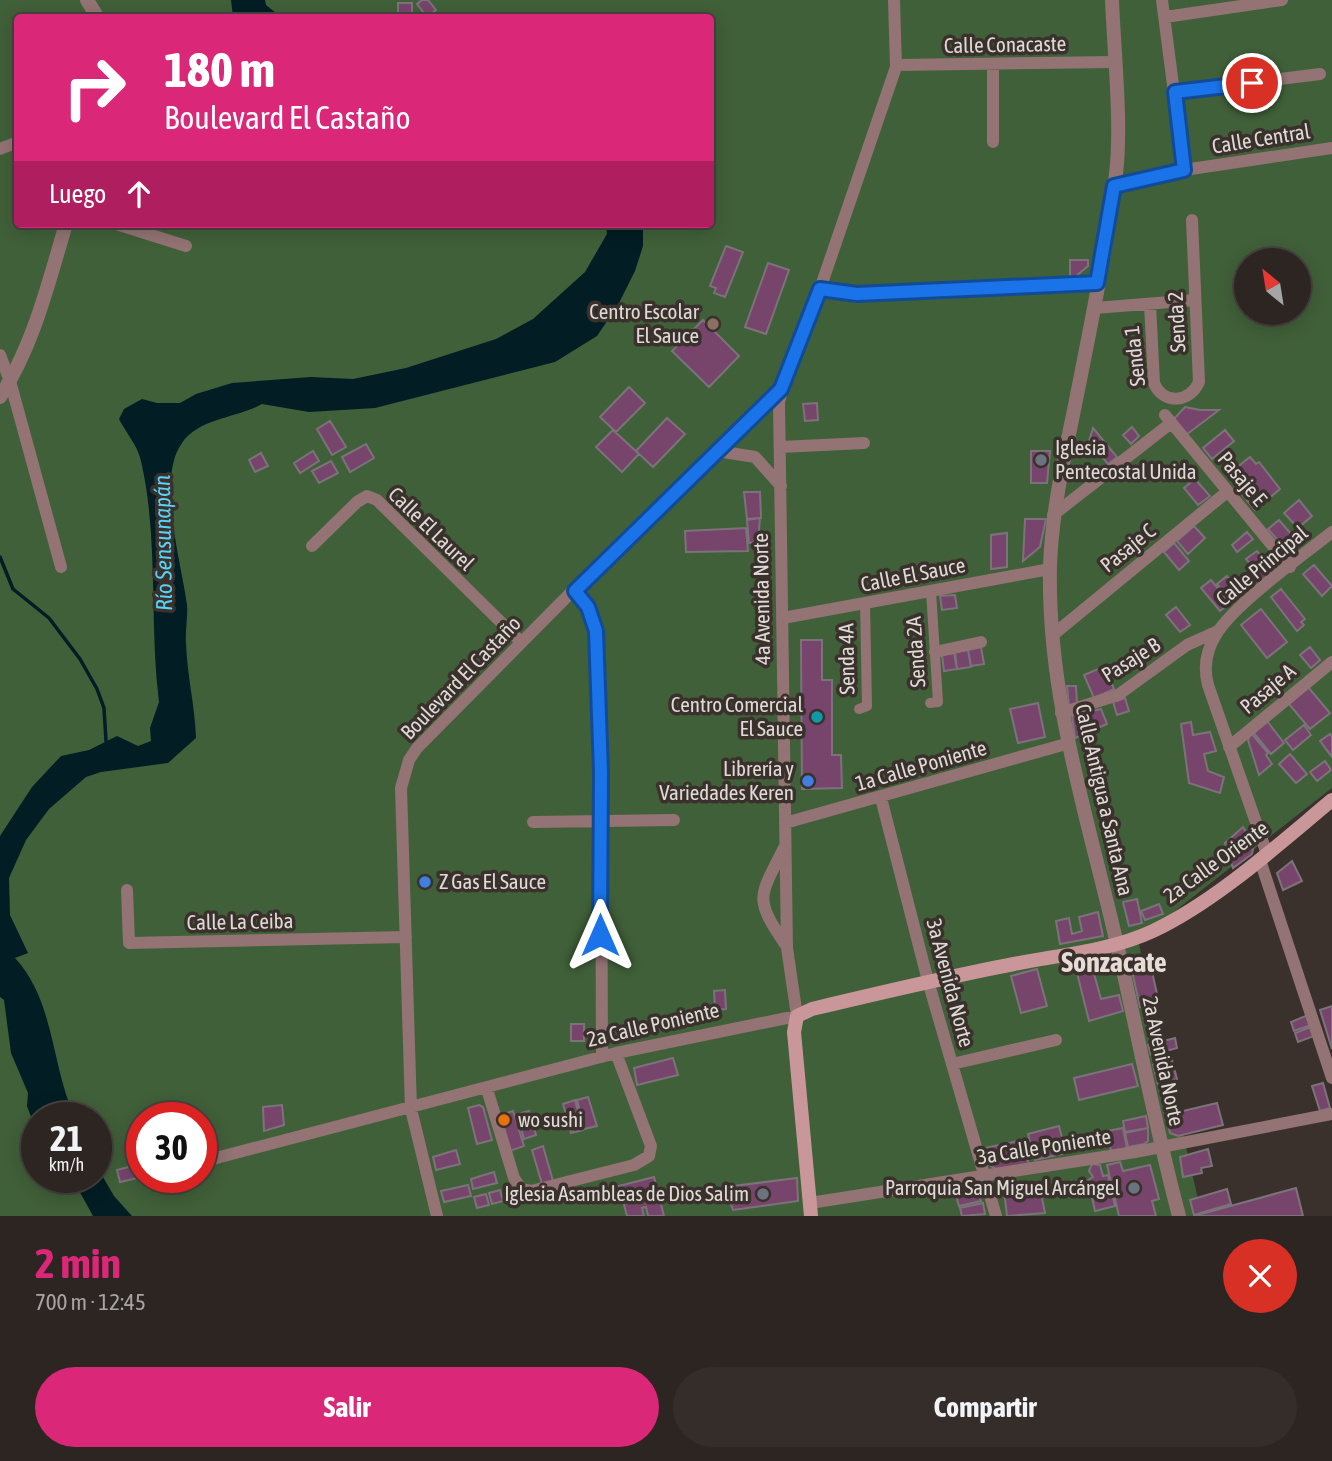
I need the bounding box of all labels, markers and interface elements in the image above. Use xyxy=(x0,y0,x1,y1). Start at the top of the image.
street label: Calle Conacaste xyxy=(944,31,1066,57)
text: 180 m xyxy=(164,41,275,97)
icon: right xyxy=(49,42,140,133)
pin xyxy=(1222,53,1282,113)
icon: arrive xyxy=(1233,64,1271,102)
text: Boulevard El Castaño xyxy=(164,99,411,136)
street label: Calle Central xyxy=(1210,118,1312,158)
icon: ahead xyxy=(120,175,158,213)
text: Luego xyxy=(49,179,106,209)
north arrow xyxy=(1234,248,1311,326)
map controls xyxy=(1234,248,1311,325)
street label: Senda 2 xyxy=(1162,291,1190,353)
place label: Centro Escolar El Sauce xyxy=(589,299,700,347)
marker: Centro Escolar El Sauce xyxy=(705,316,721,332)
street label: Senda 1 xyxy=(1119,325,1149,388)
place label: Iglesia Pentecostal Unida xyxy=(1055,435,1197,483)
street label: Pasaje E xyxy=(1213,447,1272,510)
marker: Iglesia Pentecostal Unida xyxy=(1033,452,1049,468)
water label: Río Sensunapán xyxy=(149,475,177,611)
street label: Calle El Laurel xyxy=(384,482,480,575)
street label: Pasaje C xyxy=(1095,518,1160,577)
street label: Calle Principal xyxy=(1211,520,1312,610)
street label: 4a Avenida Norte xyxy=(748,533,774,665)
street label: Calle El Sauce xyxy=(859,552,967,596)
street label: Boulevard El Castaño xyxy=(395,611,525,744)
street label: Senda 2A xyxy=(900,615,929,688)
street label: Senda 4A xyxy=(833,622,859,695)
street label: Pasaje B xyxy=(1097,632,1164,686)
street label: Pasaje A xyxy=(1235,658,1300,718)
place label: Centro Comercial El Sauce xyxy=(671,692,803,740)
street label: Calle Antigua a Santa Ana xyxy=(1071,702,1139,898)
marker: Centro Comercial El Sauce xyxy=(809,709,825,725)
street label: 1a Calle Poniente xyxy=(852,735,989,795)
place label: Librería y Variedades Keren xyxy=(659,756,794,804)
marker: Librería y Variedades Keren xyxy=(800,773,816,789)
street label: 2a Calle Oriente xyxy=(1158,815,1272,907)
place label: Z Gas El Sauce xyxy=(439,869,546,893)
marker: Z Gas El Sauce xyxy=(417,874,433,890)
position arrow xyxy=(563,898,637,972)
street label: Calle La Ceiba xyxy=(186,908,294,934)
street label: 3a Avenida Norte xyxy=(922,916,980,1050)
district label: Sonzacate xyxy=(1061,946,1167,978)
street label: 2a Avenida Norte xyxy=(1139,994,1189,1128)
street label: 2a Calle Poniente xyxy=(584,997,721,1051)
speed limit sign: 30 xyxy=(126,1102,217,1193)
place label: wo sushi xyxy=(518,1107,583,1131)
marker: wo sushi xyxy=(496,1112,512,1128)
text: 21 xyxy=(50,1118,83,1158)
street label: 3a Calle Poniente xyxy=(975,1124,1112,1168)
text: km/h xyxy=(49,1154,84,1175)
place label: Parroquia San Miguel Arcángel xyxy=(885,1175,1120,1199)
marker: Parroquia San Miguel Arcángel xyxy=(1126,1180,1142,1196)
place label: Iglesia Asambleas de Dios Salim xyxy=(504,1181,749,1205)
marker: Iglesia Asambleas de Dios Salim xyxy=(755,1186,771,1202)
text: 2 min xyxy=(35,1239,121,1287)
button: close xyxy=(1223,1239,1297,1313)
text: 700 m · 12:45 xyxy=(35,1289,146,1315)
button: Salir xyxy=(35,1367,659,1447)
button: Compartir xyxy=(673,1367,1297,1447)

